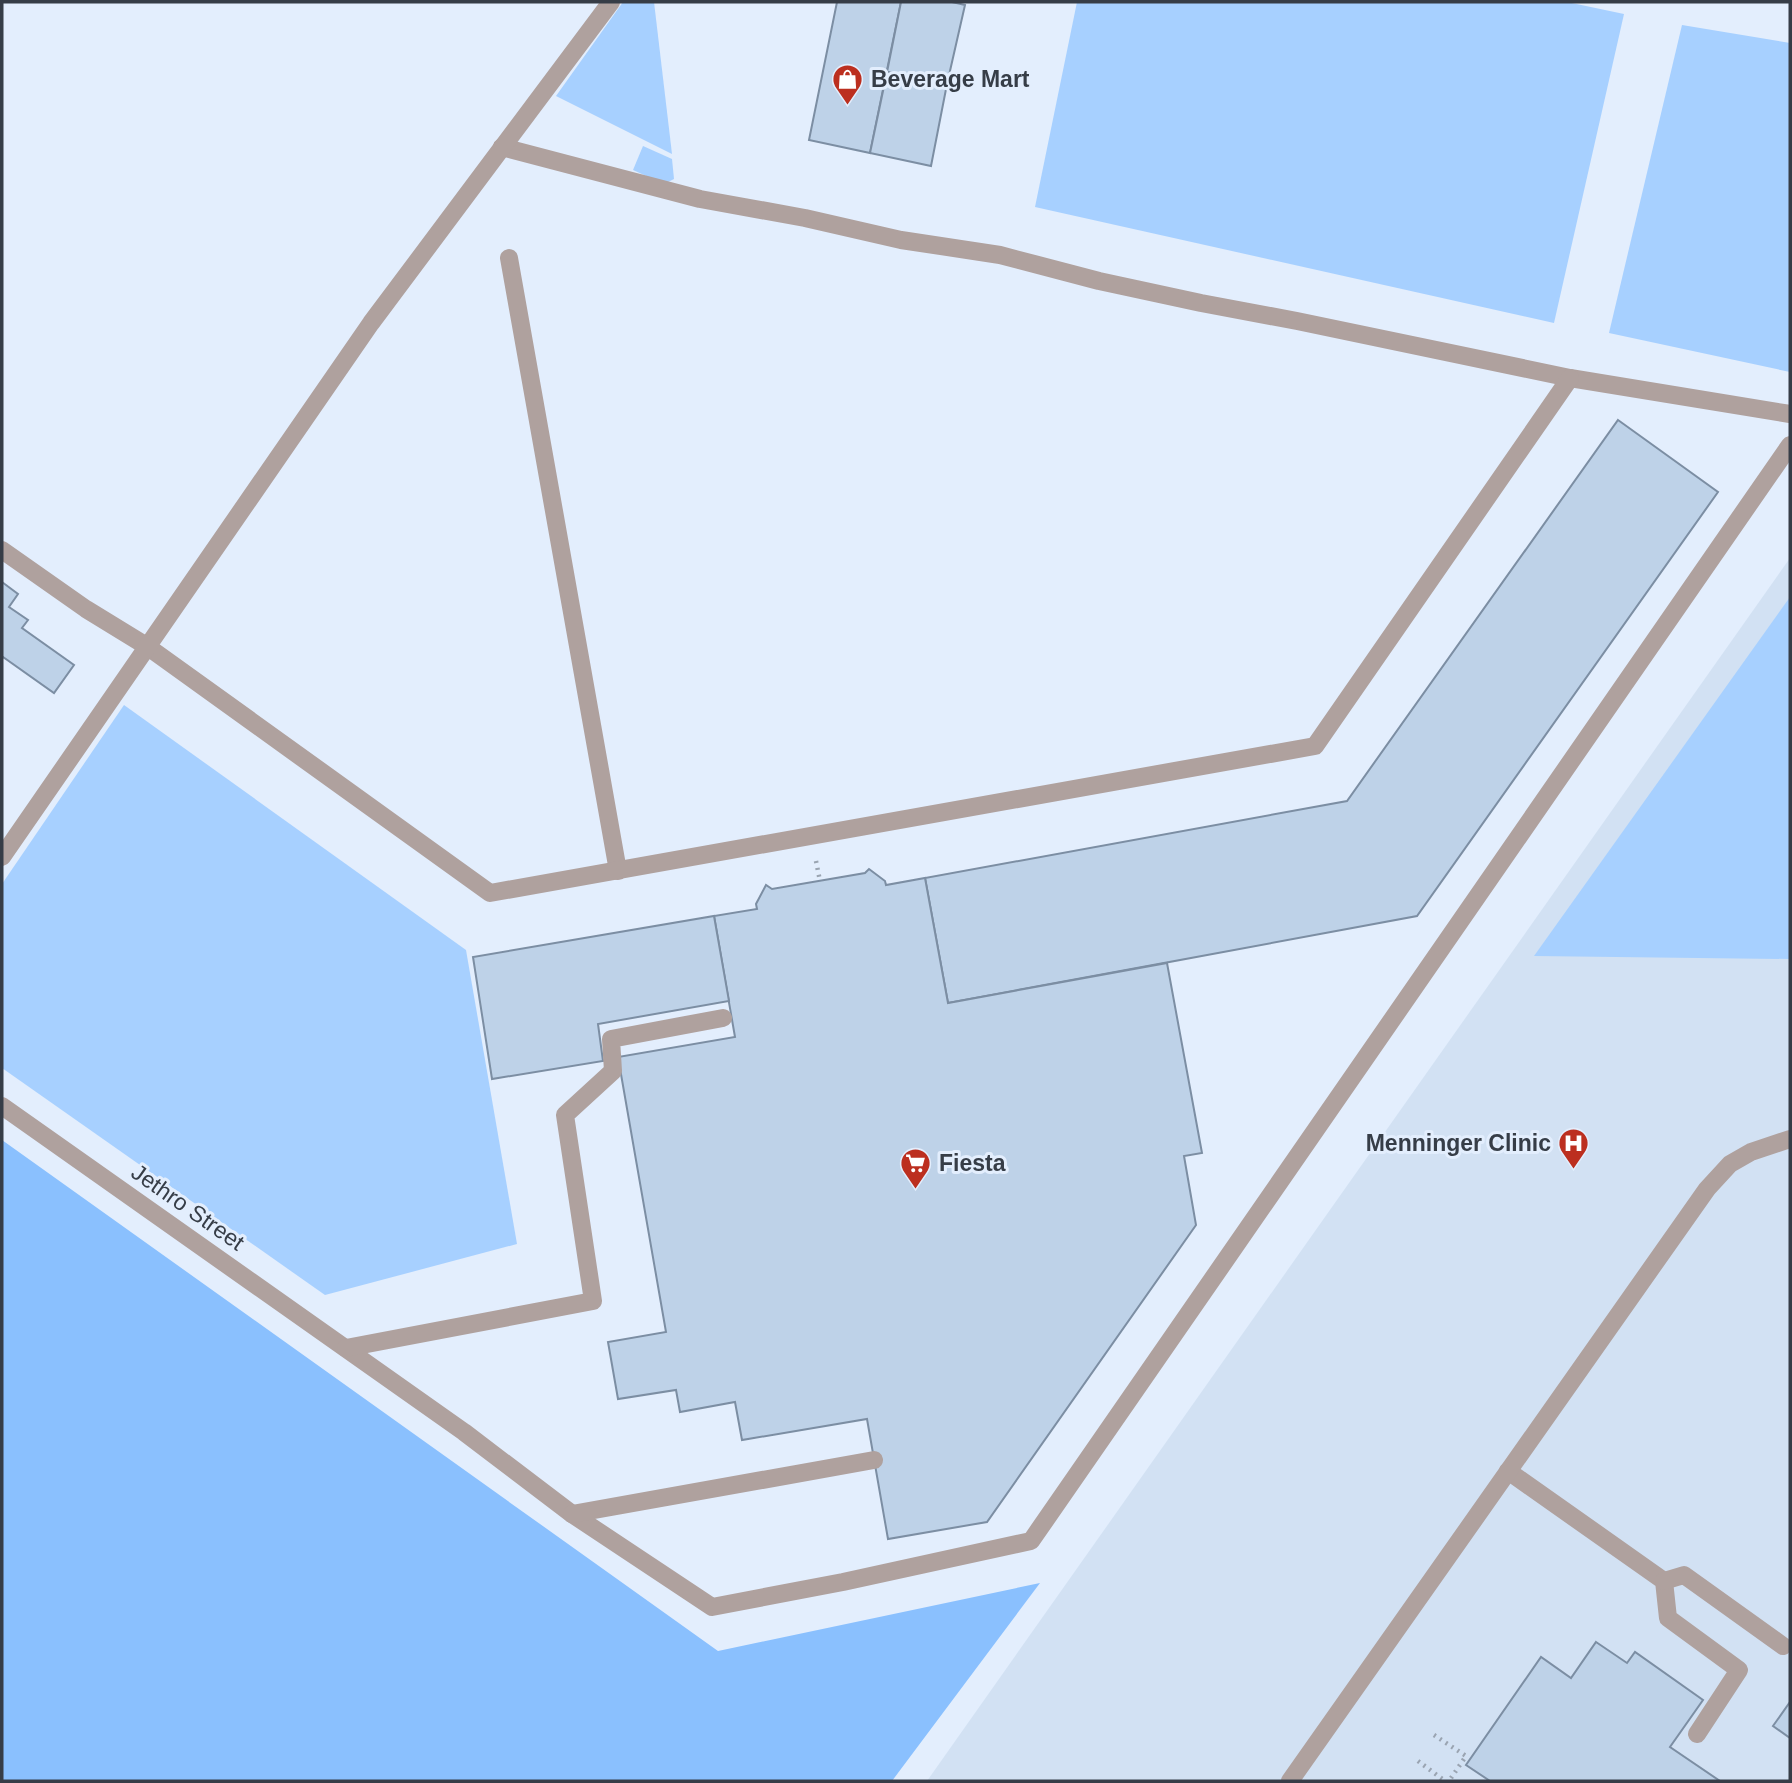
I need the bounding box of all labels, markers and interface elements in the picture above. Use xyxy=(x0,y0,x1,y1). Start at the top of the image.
shop icon: Beverage Mart xyxy=(831,62,865,106)
place label: Beverage Mart xyxy=(871,66,1030,92)
hospital icon: Menninger Clinic xyxy=(1557,1126,1591,1170)
place label: Menninger Clinic xyxy=(1366,1130,1551,1156)
supermarket icon: Fiesta xyxy=(899,1146,933,1190)
place label: Fiesta xyxy=(939,1150,1006,1176)
street label: Jethro Street xyxy=(127,1159,250,1256)

